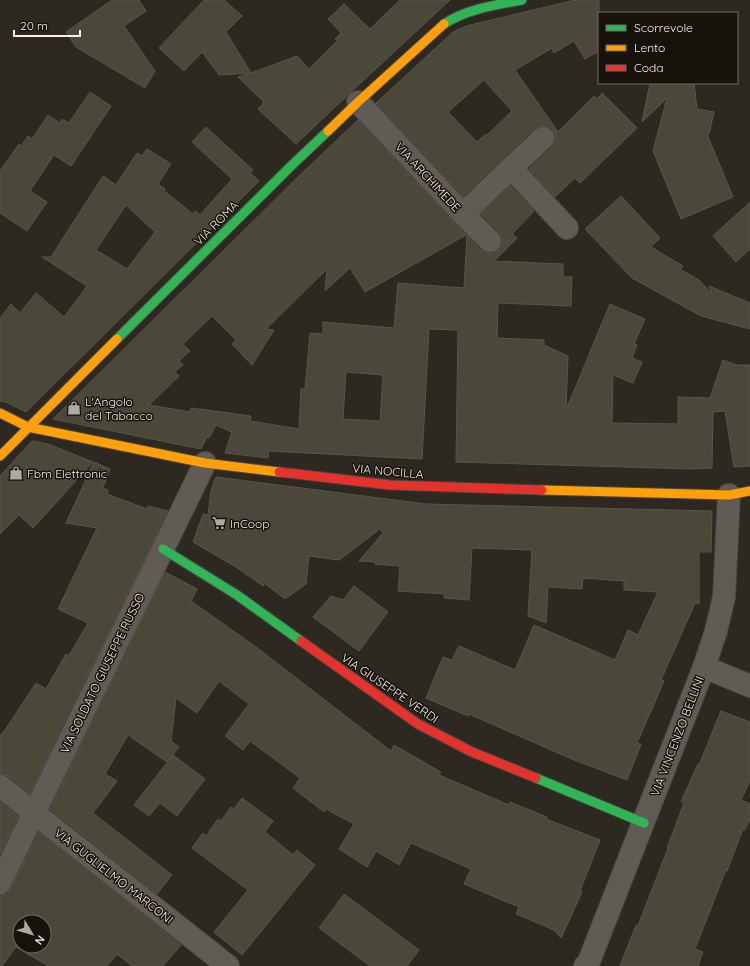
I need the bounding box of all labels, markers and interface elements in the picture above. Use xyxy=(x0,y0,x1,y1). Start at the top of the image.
scale bar xyxy=(14,12,80,38)
legend xyxy=(598,12,738,84)
text: 20 m xyxy=(20,18,48,33)
text: Scorrevole xyxy=(634,20,693,35)
text: Lento xyxy=(634,40,665,55)
text: Coda xyxy=(634,60,664,75)
street label: VIA ARCHIMEDE xyxy=(392,139,464,215)
street label: VIA ROMA xyxy=(191,197,242,248)
place label: L'Angolo del Tabacco xyxy=(85,394,153,423)
shop icon: L'Angolo del Tabacco xyxy=(66,400,82,416)
street label: VIA NOCILLA xyxy=(352,460,424,482)
shop icon: Fbm Elettronic xyxy=(8,465,24,481)
place label: Fbm Elettronic xyxy=(27,466,107,481)
supermarket icon: InCoop xyxy=(211,515,227,531)
place label: InCoop xyxy=(230,516,270,531)
street label: VIA SOLDATO GIUSEPPE RUSSO xyxy=(57,590,147,756)
street label: VIA GIUSEPPE VERDI xyxy=(338,650,442,726)
street label: VIA VINCENZO BELLINI xyxy=(647,674,707,798)
street label: VIA GUGLIELMO MARCONI xyxy=(52,825,176,927)
north arrow xyxy=(12,914,52,954)
text: N xyxy=(32,933,48,948)

